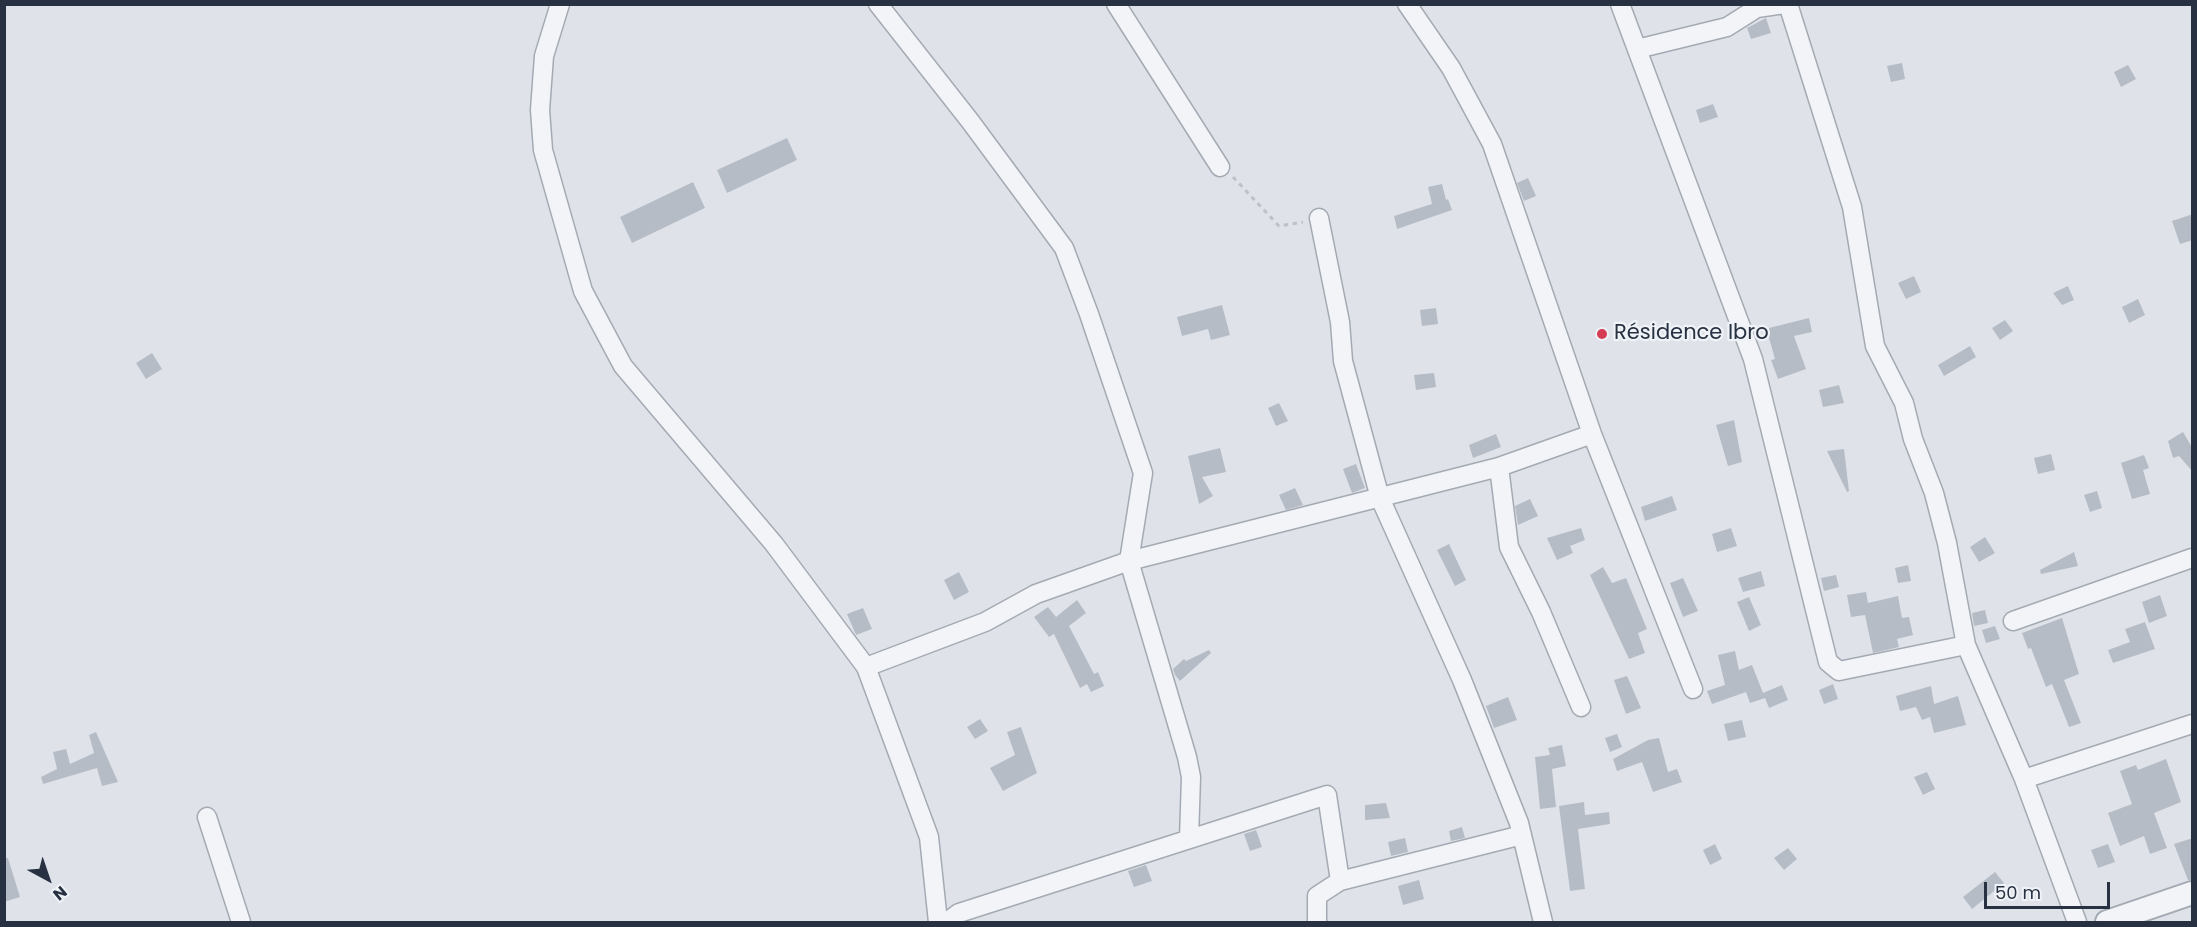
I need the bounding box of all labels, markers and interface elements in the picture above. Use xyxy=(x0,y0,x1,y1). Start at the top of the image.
place label: Résidence Ibro xyxy=(1614,321,1769,347)
marker: Résidence Ibro xyxy=(1595,327,1609,341)
north arrow xyxy=(18,849,78,909)
scale bar xyxy=(1987,870,2113,908)
text: N xyxy=(48,880,72,906)
text: 50 m xyxy=(1995,880,2041,905)

